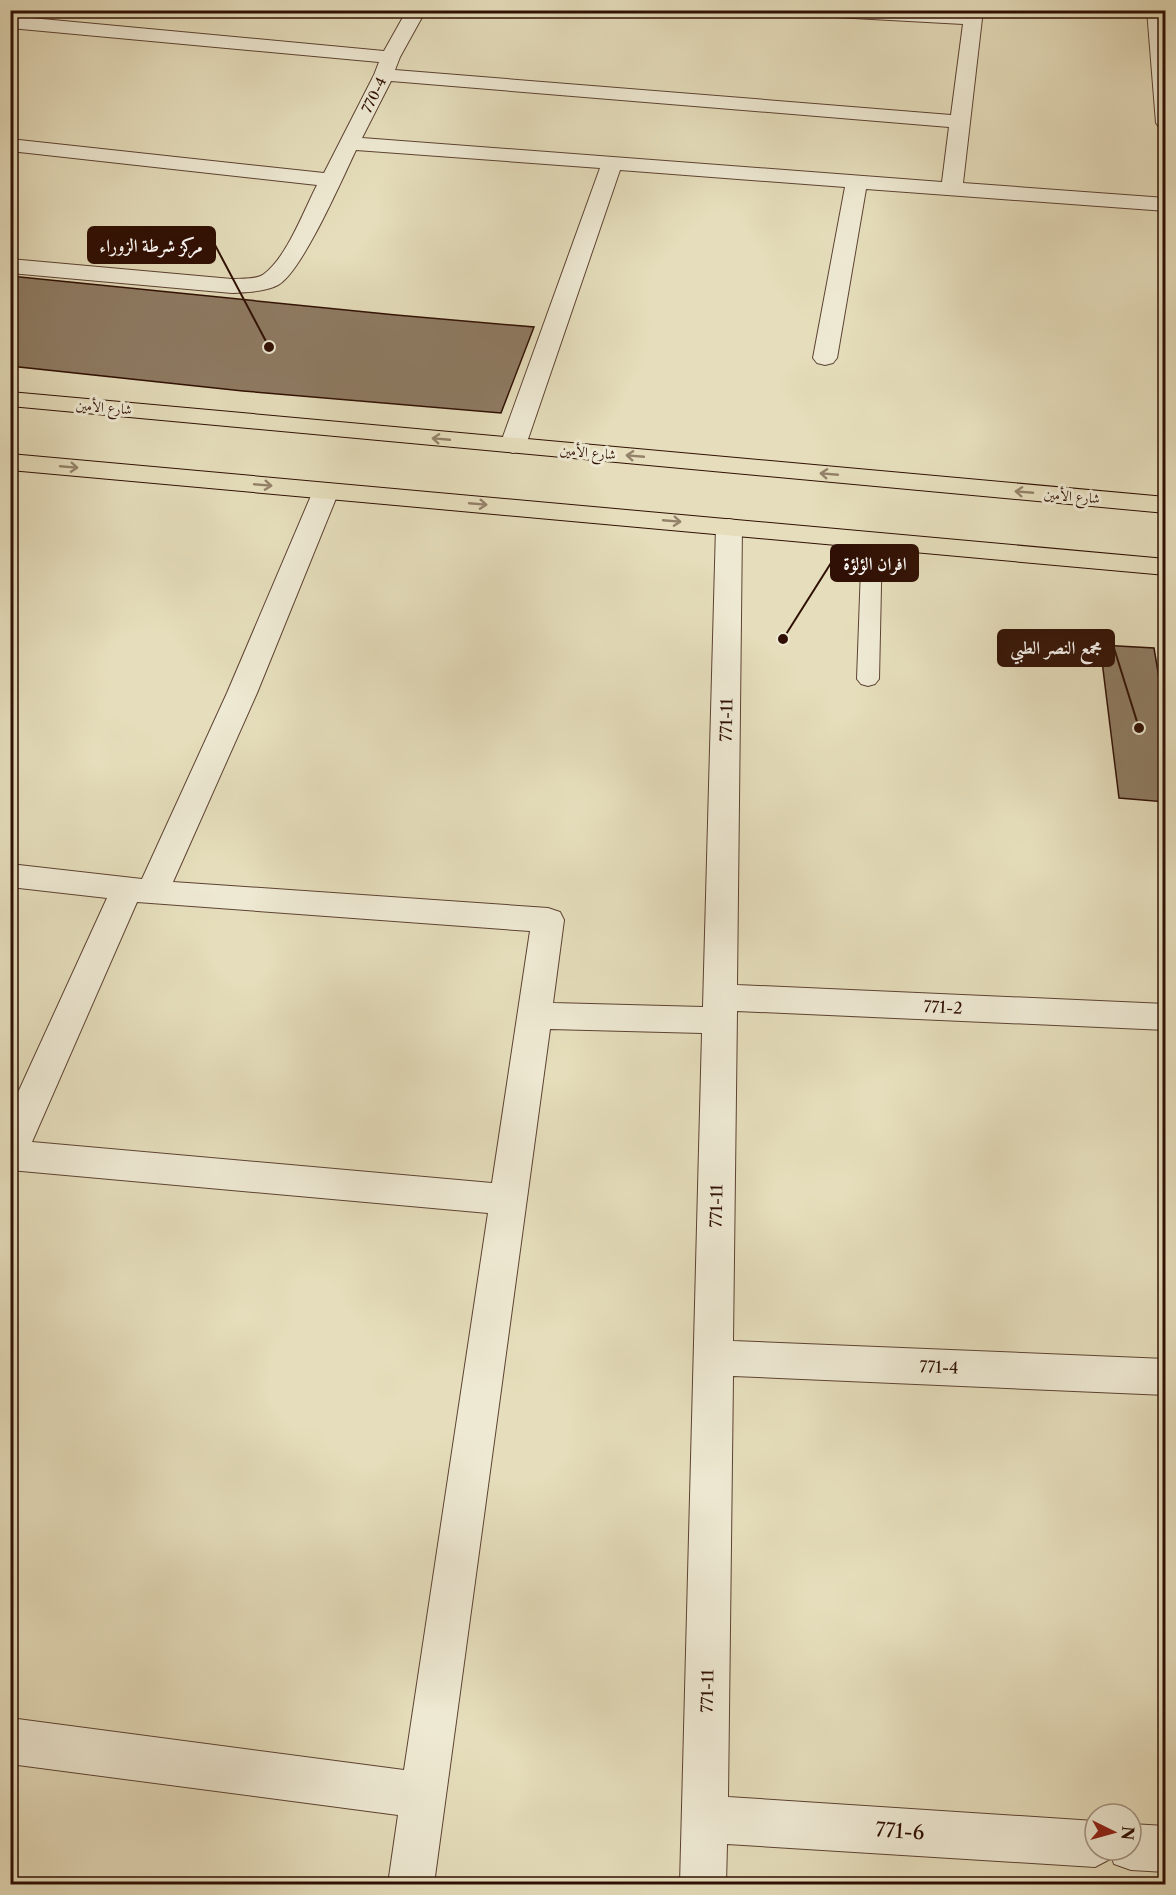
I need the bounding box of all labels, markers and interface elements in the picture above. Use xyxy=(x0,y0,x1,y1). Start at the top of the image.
street label: 770-4 xyxy=(358,74,390,116)
callout: مركز شرطة الزوراء xyxy=(88,227,215,263)
text: مركز شرطة الزوراء xyxy=(99,235,203,259)
street label: شارع الأمين xyxy=(75,395,133,421)
one-way arrow xyxy=(432,433,451,444)
street label: شارع الأمين xyxy=(559,440,617,466)
one-way arrow xyxy=(626,450,646,461)
one-way arrow xyxy=(58,462,78,473)
one-way arrow xyxy=(820,468,840,479)
one-way arrow xyxy=(253,480,272,491)
street label: شارع الأمين xyxy=(1043,484,1101,510)
one-way arrow xyxy=(1014,486,1034,497)
one-way arrow xyxy=(468,499,488,510)
one-way arrow xyxy=(662,516,682,527)
callout: افران الؤلؤة xyxy=(831,545,918,581)
text: افران الؤلؤة xyxy=(843,553,907,576)
callout: مجمع النصر الطبي xyxy=(998,630,1114,666)
text: مجمع النصر الطبي xyxy=(1010,637,1102,665)
street label: 771-11 xyxy=(716,698,736,742)
street label: 771-2 xyxy=(923,996,963,1018)
street label: 771-11 xyxy=(706,1184,726,1228)
street label: 771-4 xyxy=(919,1356,959,1378)
street label: 771-11 xyxy=(697,1669,717,1713)
north arrow xyxy=(1083,1802,1143,1862)
street label: 771-6 xyxy=(875,1817,925,1845)
text: N xyxy=(1117,1826,1139,1841)

